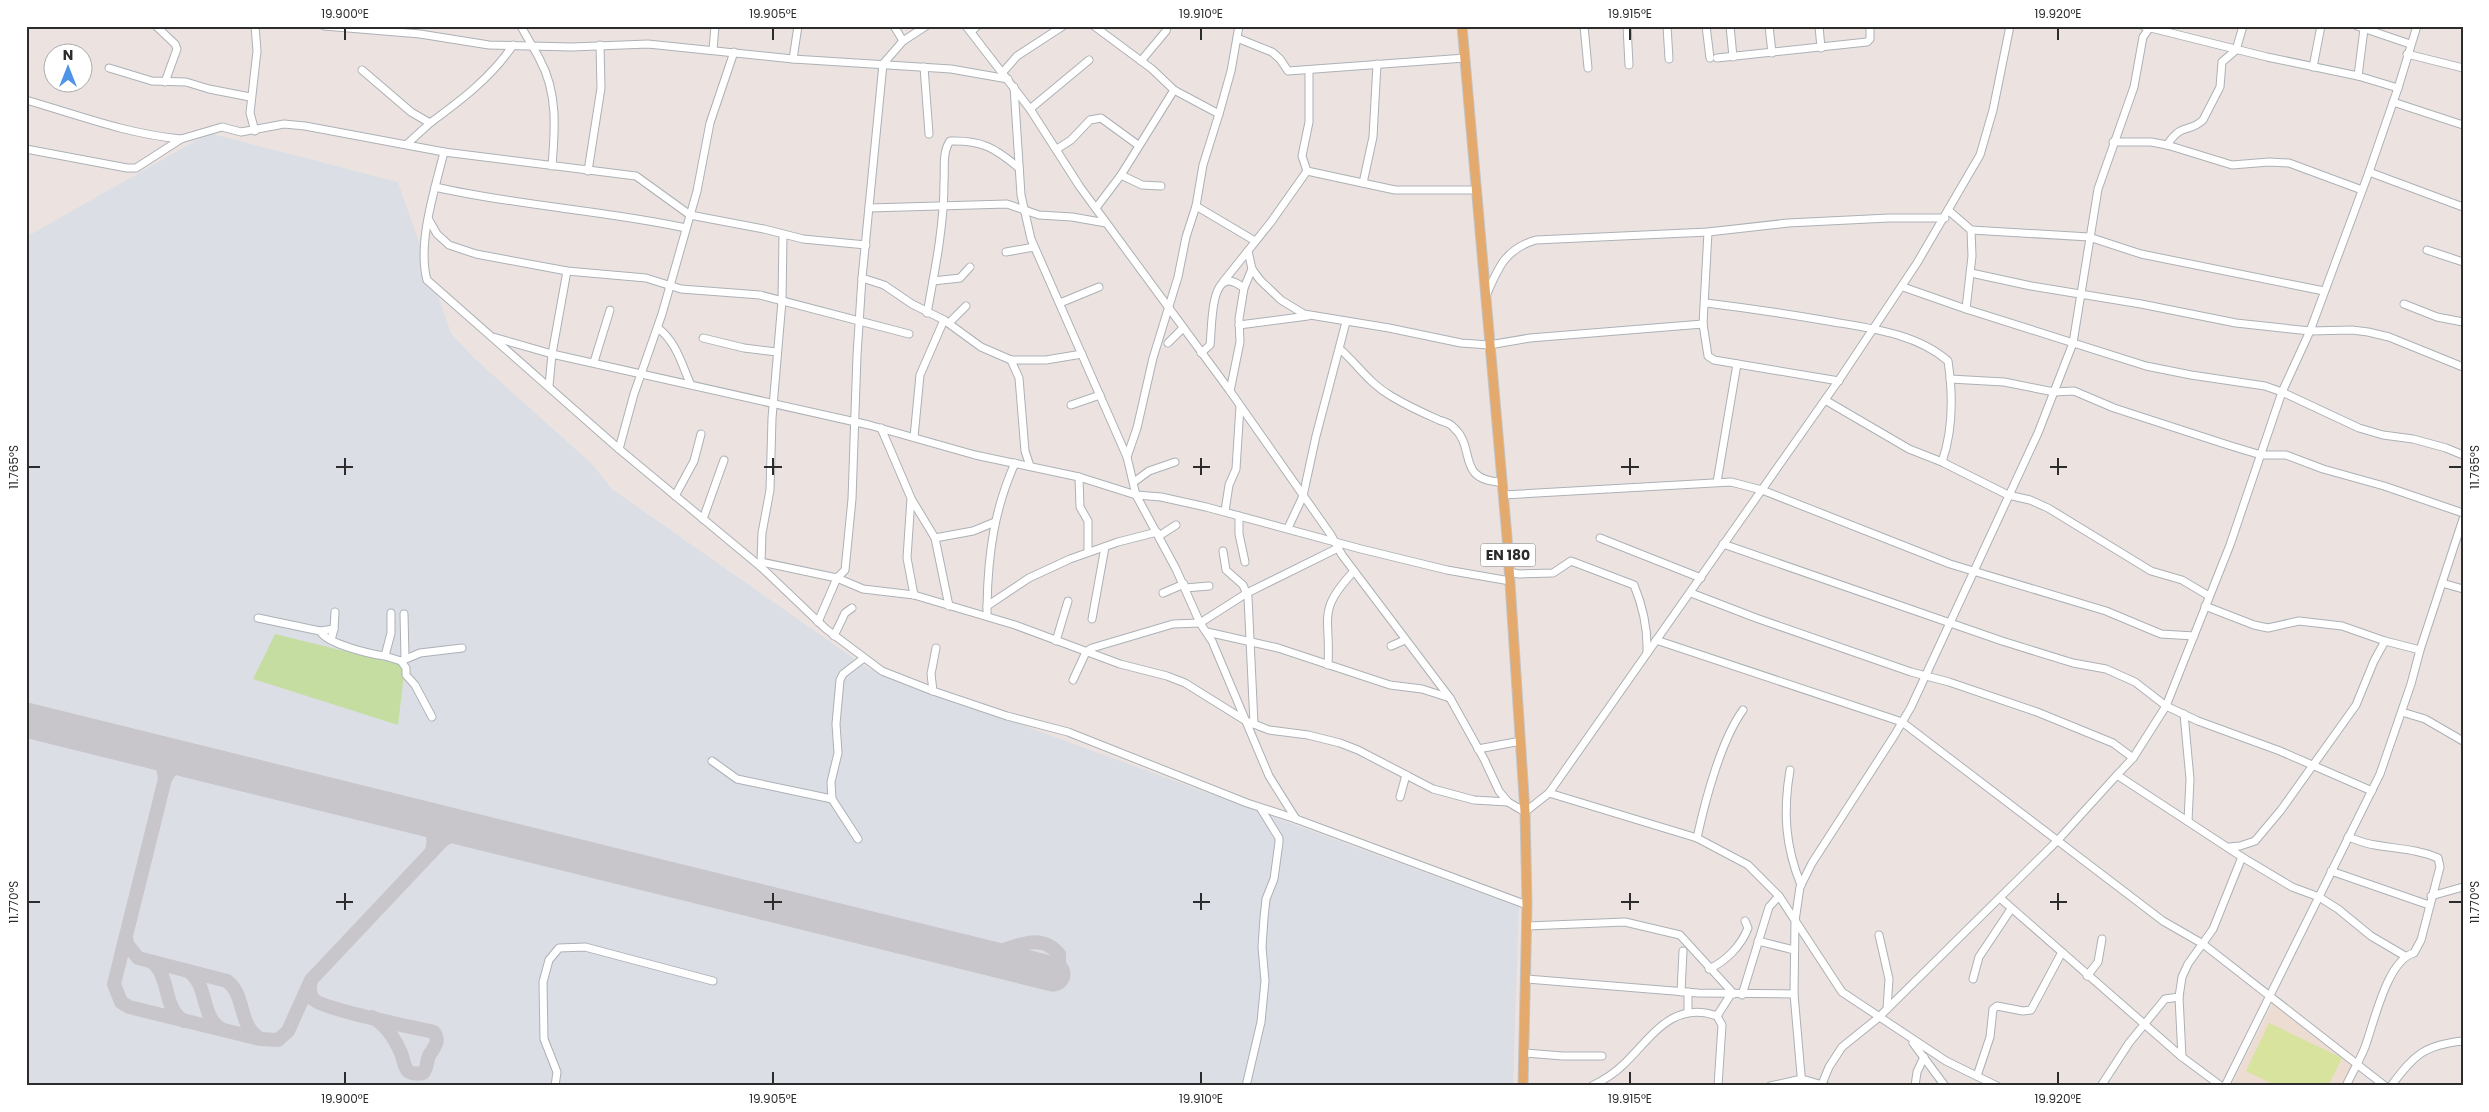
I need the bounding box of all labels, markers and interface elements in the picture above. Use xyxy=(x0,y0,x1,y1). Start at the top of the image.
text: 19.900°E xyxy=(321,5,369,22)
text: 19.905°E xyxy=(749,5,797,22)
text: 19.910°E xyxy=(1179,5,1223,22)
text: 19.915°E xyxy=(1608,5,1652,22)
text: 19.920°E xyxy=(2035,5,2082,22)
north arrow xyxy=(42,42,92,92)
text: N xyxy=(63,45,73,65)
text: 11.765°S xyxy=(5,445,22,489)
text: 11.765°S xyxy=(2466,445,2483,489)
road number: EN 180 xyxy=(1480,544,1536,566)
text: 11.770°S xyxy=(5,881,22,923)
text: 11.770°S xyxy=(2466,881,2483,923)
text: 19.900°E xyxy=(321,1090,369,1107)
text: 19.905°E xyxy=(749,1090,797,1107)
text: 19.910°E xyxy=(1179,1090,1223,1107)
text: 19.915°E xyxy=(1608,1090,1652,1107)
text: 19.920°E xyxy=(2035,1090,2082,1107)

